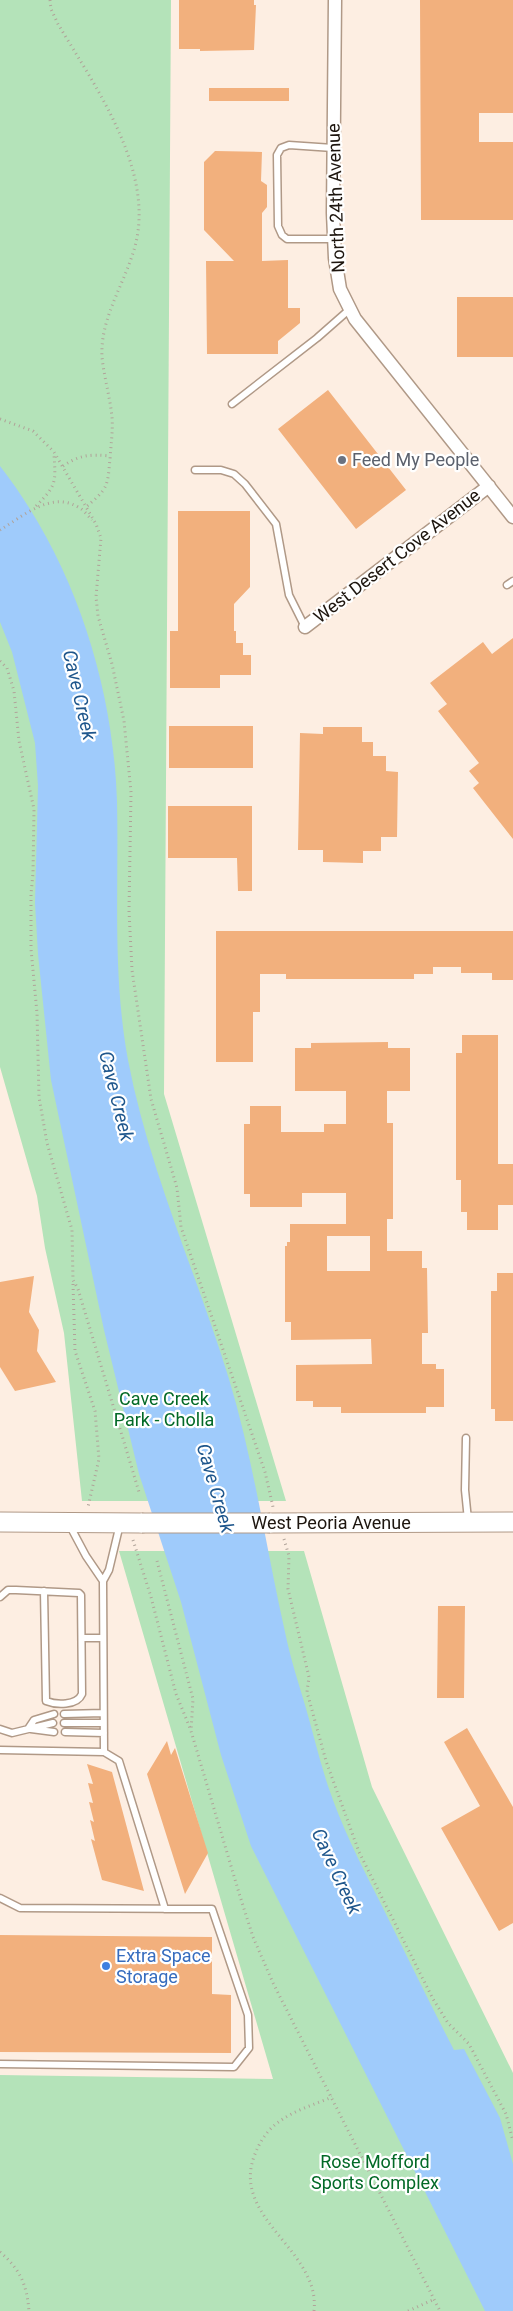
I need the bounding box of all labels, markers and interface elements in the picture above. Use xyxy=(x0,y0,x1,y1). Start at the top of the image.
street label: North 24th Avenue xyxy=(322,123,349,273)
place label: Feed My People xyxy=(352,449,479,470)
marker: Feed My People xyxy=(336,454,348,466)
street label: West Desert Cove Avenue xyxy=(309,484,484,627)
water label: Cave Creek xyxy=(58,648,101,743)
water label: Cave Creek xyxy=(94,1049,139,1144)
park label: Cave Creek Park - Cholla xyxy=(114,1388,214,1430)
water label: Cave Creek xyxy=(192,1441,239,1536)
street label: West Peoria Avenue xyxy=(251,1512,411,1533)
water label: Cave Creek xyxy=(307,1825,367,1918)
place label: Extra Space Storage xyxy=(116,1945,211,1987)
marker: Extra Space Storage xyxy=(100,1960,112,1972)
park label: Rose Mofford Sports Complex xyxy=(311,2151,439,2193)

